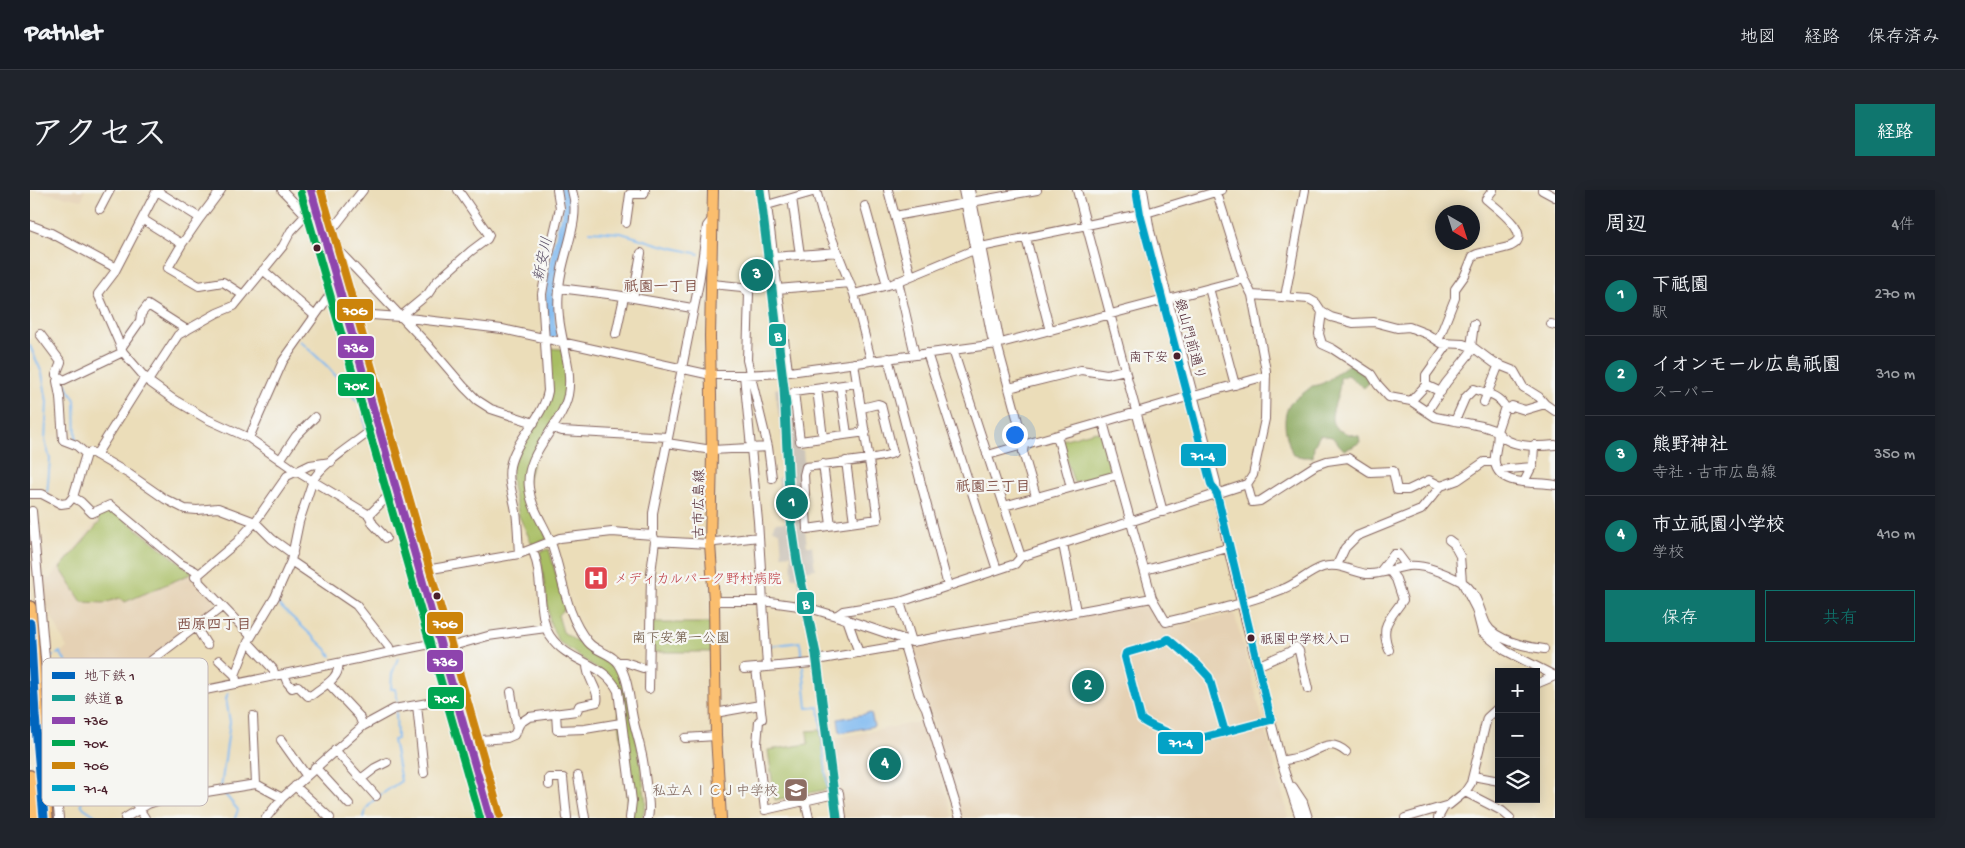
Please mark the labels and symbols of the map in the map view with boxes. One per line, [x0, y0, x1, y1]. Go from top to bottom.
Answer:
north arrow [1435, 205, 1480, 250]
water label: 新安川 [530, 236, 557, 283]
unlabelled marker [312, 243, 322, 253]
pin: 3 [741, 256, 773, 294]
district label: 祇園一丁目 [623, 278, 699, 297]
street label: 銀山門前通り [1170, 297, 1208, 382]
line badge: 70G [336, 298, 374, 322]
text: 70G [342, 304, 368, 321]
line badge: B [768, 323, 787, 347]
text: B [773, 329, 782, 346]
line badge: 73G [337, 335, 375, 359]
text: 73G [343, 341, 369, 358]
place label: 南下安 [1129, 351, 1168, 366]
marker: 南下安 [1172, 351, 1182, 361]
line badge: 70K [337, 373, 375, 397]
text: 70K [344, 379, 370, 396]
your location [1002, 422, 1028, 448]
line badge: 71-4 [1180, 443, 1227, 467]
text: 71-4 [1190, 449, 1215, 466]
street label: 古市広島線 [691, 469, 710, 539]
district label: 祇園三丁目 [955, 478, 1031, 497]
pin: 1 [776, 484, 808, 522]
hospital icon: メディカルパーク野村病院 [583, 565, 609, 591]
place label: メディカルパーク野村病院 [614, 572, 781, 589]
unlabelled marker [432, 591, 442, 601]
line badge: B [796, 591, 815, 615]
text: B [801, 597, 810, 614]
line badge: 70G [426, 611, 464, 635]
district label: 西原四丁目 [176, 617, 252, 635]
text: 70G [432, 617, 458, 634]
park label: 南下安第一公園 [632, 631, 730, 648]
place label: 祇園中学校入口 [1260, 632, 1351, 648]
marker: 祇園中学校入口 [1246, 633, 1256, 643]
line badge: 73G [426, 649, 464, 673]
text: 73G [432, 655, 458, 672]
legend [42, 658, 208, 806]
pin: 2 [1072, 667, 1104, 705]
text: 地下鉄 1 [84, 669, 135, 686]
line badge: 70K [427, 686, 465, 710]
text: 鉄道 B [84, 692, 123, 709]
text: 70K [434, 692, 460, 709]
text: 73G [83, 714, 109, 731]
line badge: 71-4 [1157, 731, 1204, 755]
text: 71-4 [1168, 736, 1193, 753]
text: 70K [83, 737, 108, 754]
pin: 4 [869, 745, 901, 783]
text: 70G [83, 759, 109, 776]
school or university icon: 私立ＡＩＣＪ中学校 [783, 777, 809, 803]
text: 71-4 [83, 782, 108, 799]
place label: 私立ＡＩＣＪ中学校 [652, 784, 778, 801]

